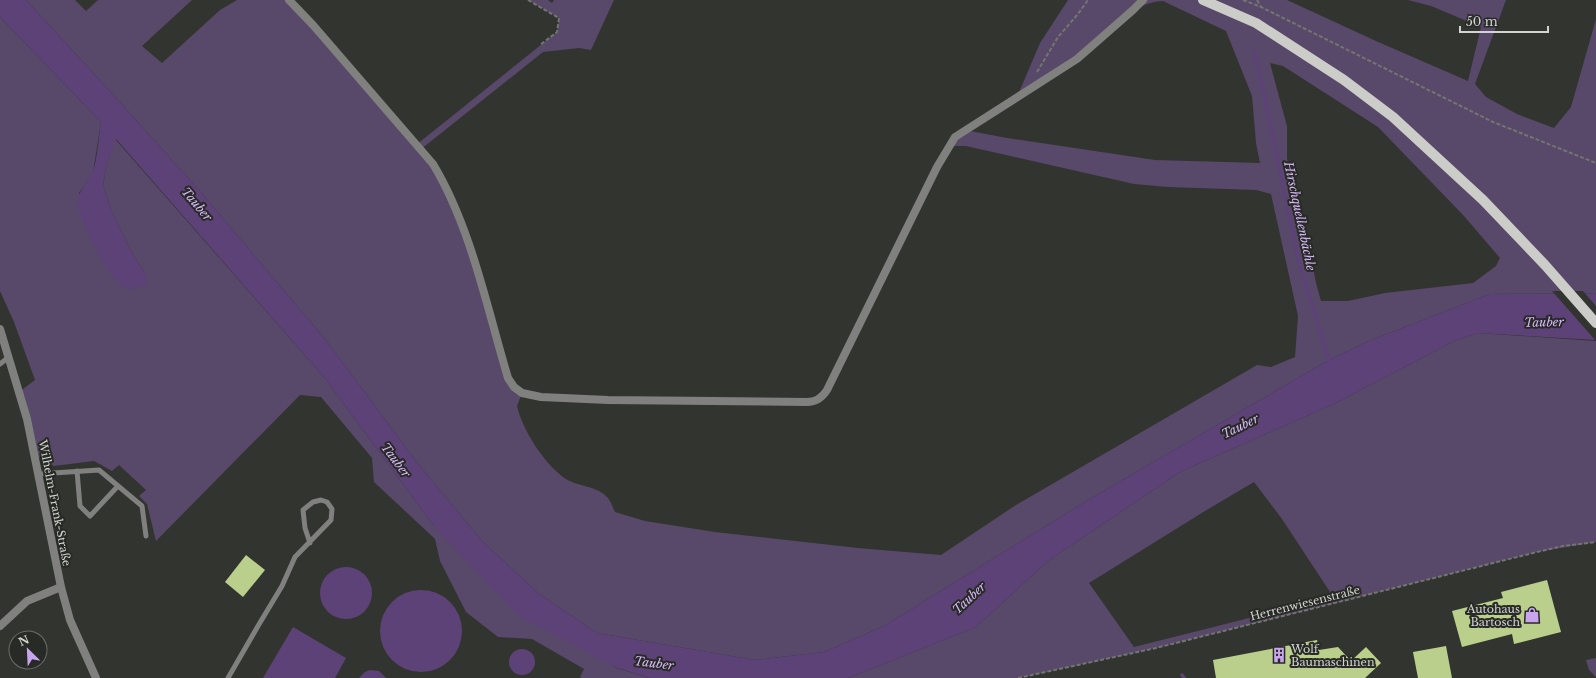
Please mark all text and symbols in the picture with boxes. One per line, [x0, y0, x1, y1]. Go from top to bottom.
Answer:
scale bar [1460, 8, 1548, 34]
text: 50 m [1466, 14, 1498, 29]
water label: Hirschquellenbächle [1281, 159, 1319, 272]
water label: Tauber [179, 184, 216, 224]
water label: Tauber [1524, 314, 1564, 330]
water label: Tauber [1219, 410, 1261, 441]
street label: Wilhelm-Frank-Straße [36, 438, 74, 567]
water label: Tauber [378, 440, 414, 481]
water label: Tauber [949, 579, 989, 617]
street label: Herrenwiesenstraße [1249, 583, 1361, 623]
place label: Autohaus Bartosch [1466, 602, 1520, 629]
shop icon: Autohaus Bartosch [1523, 606, 1541, 624]
north arrow [8, 630, 48, 670]
text: N [16, 632, 32, 649]
place label: Wolf Baumaschinen [1290, 642, 1375, 669]
building icon: Wolf Baumaschinen [1270, 646, 1288, 664]
water label: Tauber [633, 653, 675, 673]

